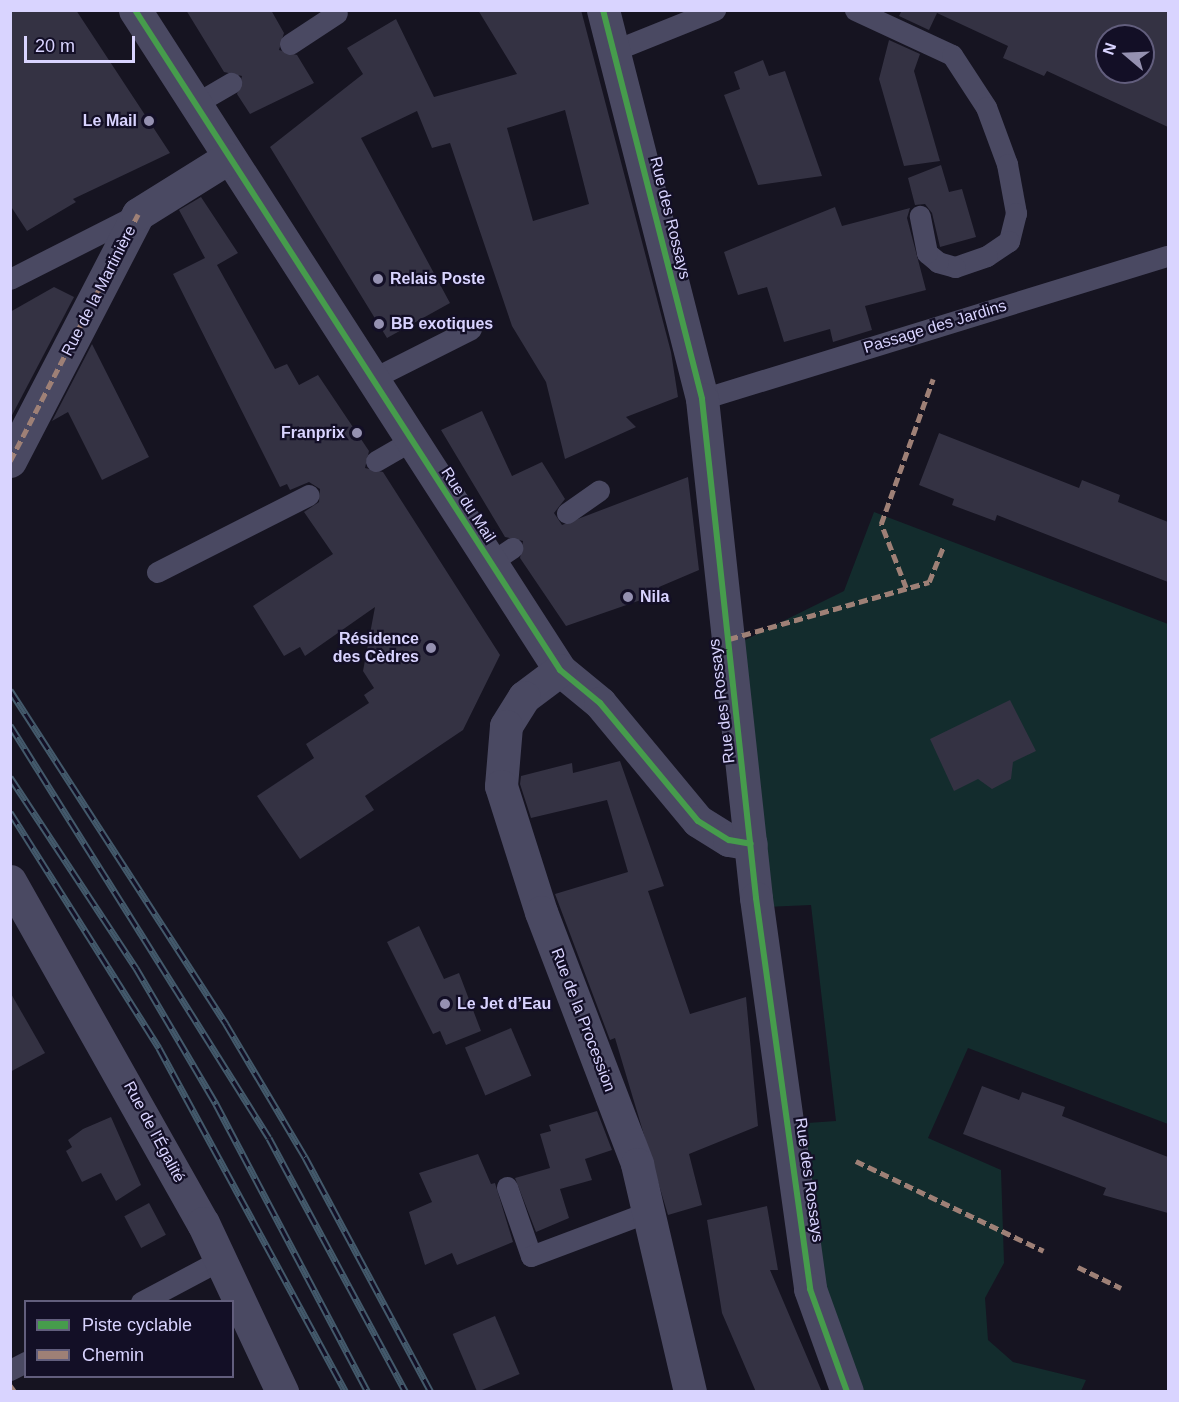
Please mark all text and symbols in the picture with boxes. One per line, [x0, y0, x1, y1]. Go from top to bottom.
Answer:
scale bar [27, 24, 138, 62]
north arrow [1095, 24, 1155, 84]
text: 20 m [35, 36, 75, 56]
text: N [1099, 40, 1119, 57]
place label: Le Mail [83, 111, 137, 131]
marker: Le Mail [142, 114, 156, 128]
street label: Rue des Rossays [646, 155, 694, 281]
street label: Rue de la Martinière [58, 222, 140, 360]
place label: Relais Poste [390, 269, 485, 289]
marker: Relais Poste [371, 272, 385, 286]
street label: Passage des Jardins [861, 296, 1009, 358]
place label: BB exotiques [391, 314, 493, 334]
marker: BB exotiques [372, 317, 386, 331]
place label: Franprix [281, 423, 345, 443]
marker: Franprix [350, 426, 364, 440]
street label: Rue du Mail [437, 464, 499, 546]
place label: Nila [640, 587, 669, 607]
marker: Nila [621, 590, 635, 604]
place label: Résidence des Cèdres [333, 629, 419, 667]
street label: Rue des Rossays [705, 638, 739, 764]
marker: Résidence des Cèdres [424, 641, 438, 655]
street label: Rue de la Procession [547, 946, 619, 1094]
place label: Le Jet d’Eau [457, 994, 551, 1014]
marker: Le Jet d’Eau [438, 997, 452, 1011]
street label: Rue de l'Égalité [119, 1078, 189, 1186]
street label: Rue des Rossays [791, 1117, 827, 1243]
legend [24, 1300, 234, 1378]
text: Piste cyclable [82, 1315, 192, 1335]
text: Chemin [82, 1345, 144, 1365]

